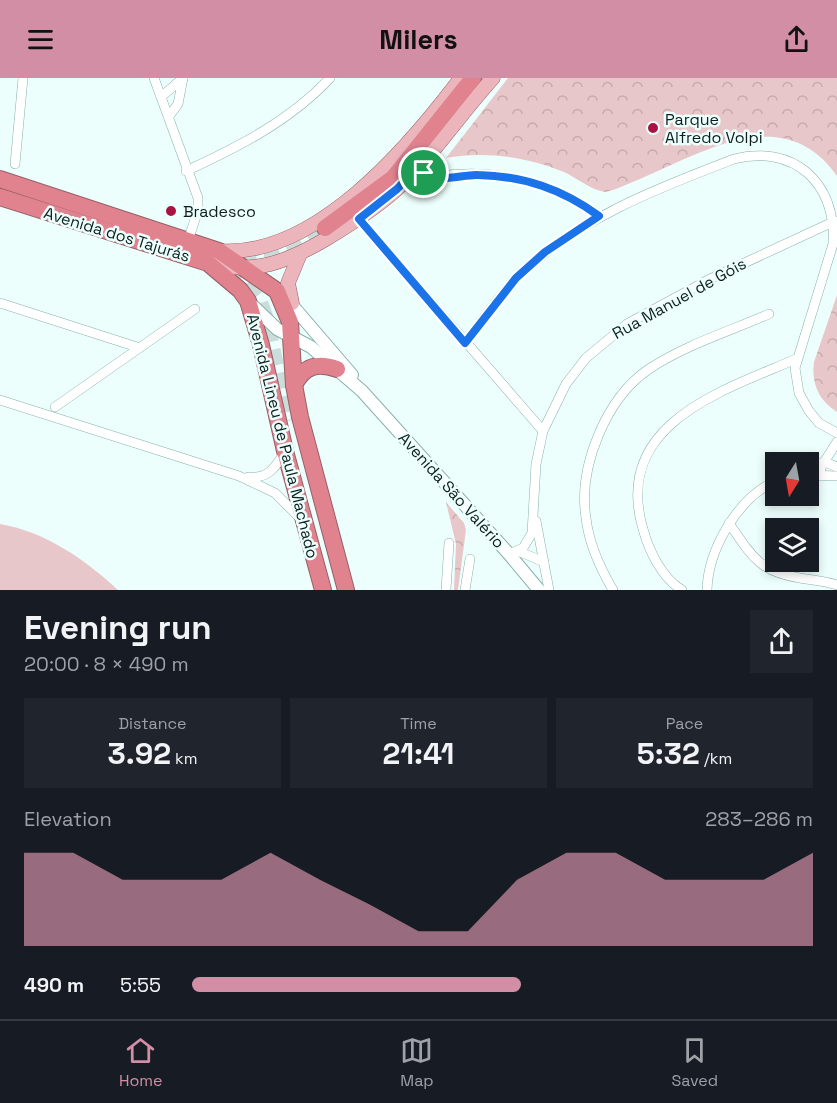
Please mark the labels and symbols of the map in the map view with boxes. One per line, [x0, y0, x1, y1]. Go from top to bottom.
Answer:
place label: Parque Alfredo Volpi [665, 109, 763, 148]
marker: Parque Alfredo Volpi [646, 121, 660, 135]
pin [398, 147, 449, 198]
place label: Bradesco [183, 201, 256, 222]
street label: Avenida dos Tajurás [41, 202, 192, 267]
marker: Bradesco [164, 204, 178, 218]
street label: Rua Manuel de Góis [609, 253, 750, 344]
street label: Avenida Lineu de Paula Machado [242, 312, 323, 561]
street label: Avenida São Valério [394, 428, 509, 553]
north arrow [765, 452, 819, 506]

